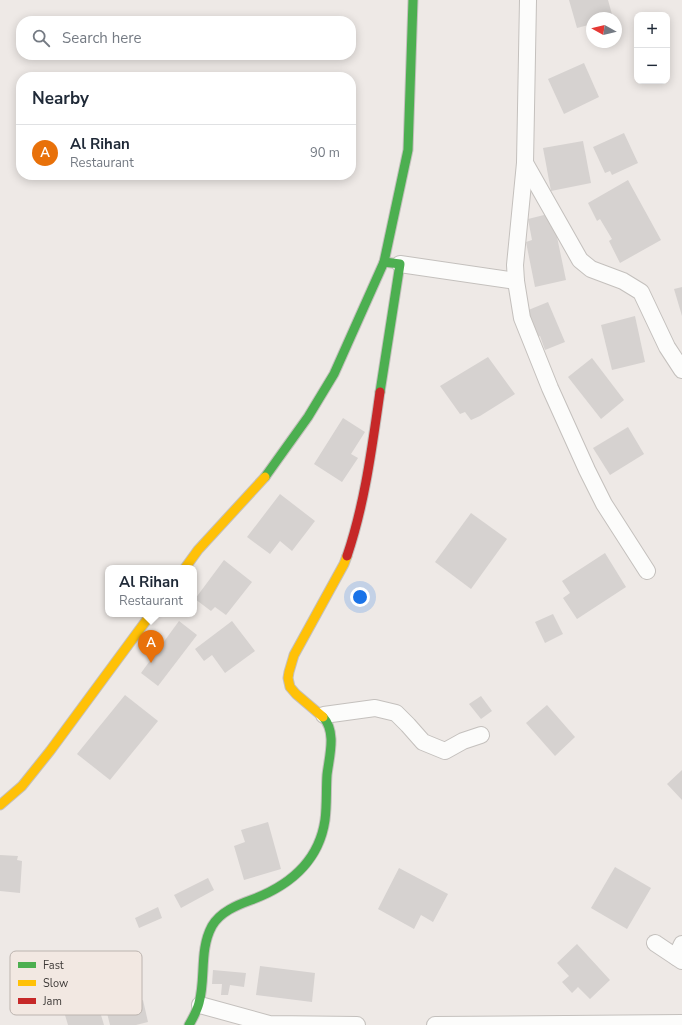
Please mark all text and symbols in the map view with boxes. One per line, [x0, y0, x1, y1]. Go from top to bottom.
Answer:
north arrow [586, 12, 622, 48]
map controls [634, 12, 670, 84]
button: + [634, 12, 670, 48]
search box [16, 16, 356, 60]
icon: search [30, 27, 52, 49]
text: Search here [62, 28, 142, 48]
button: − [634, 48, 670, 84]
text: Nearby [32, 87, 89, 110]
text: Al Rihan [70, 134, 130, 154]
text: A [40, 144, 50, 162]
text: 90 m [310, 144, 340, 162]
text: Restaurant [70, 154, 134, 172]
popup [105, 565, 197, 617]
text: Al Rihan [119, 572, 179, 592]
your location [350, 587, 370, 607]
text: Restaurant [119, 592, 183, 610]
pin: A [138, 630, 164, 663]
legend [10, 951, 142, 1015]
text: Fast [43, 958, 64, 973]
text: Slow [43, 976, 68, 991]
text: Jam [42, 994, 62, 1009]

